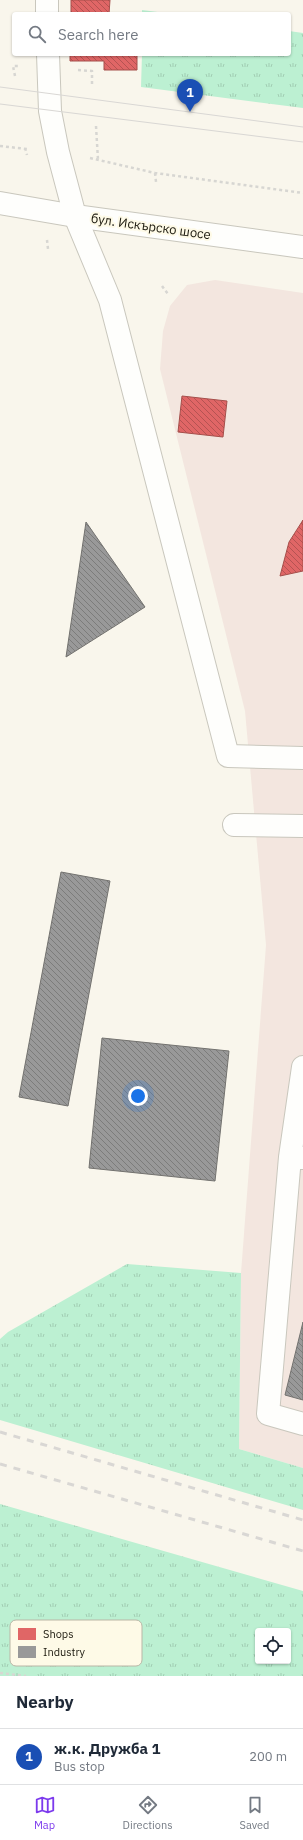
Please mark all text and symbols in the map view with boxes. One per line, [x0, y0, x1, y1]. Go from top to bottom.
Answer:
search box [12, 12, 291, 56]
icon: search [26, 23, 48, 45]
text: Search here [58, 25, 138, 44]
pin: 1 [177, 79, 203, 112]
street label: бул. Искърско шосе [90, 210, 212, 243]
your location [128, 1086, 148, 1106]
legend [10, 1620, 142, 1666]
text: Shops [43, 1627, 74, 1641]
map controls [255, 1628, 291, 1664]
button: locate [255, 1628, 291, 1664]
text: Industry [43, 1645, 86, 1659]
text: Nearby [16, 1691, 74, 1713]
text: ж.к. Дружба 1 [54, 1739, 160, 1758]
text: 1 [25, 1748, 33, 1765]
text: 200 m [249, 1748, 287, 1765]
text: Bus stop [54, 1758, 105, 1775]
tab: Map [34, 1794, 56, 1832]
tab: Directions [123, 1794, 173, 1832]
tab: Saved [240, 1794, 269, 1832]

